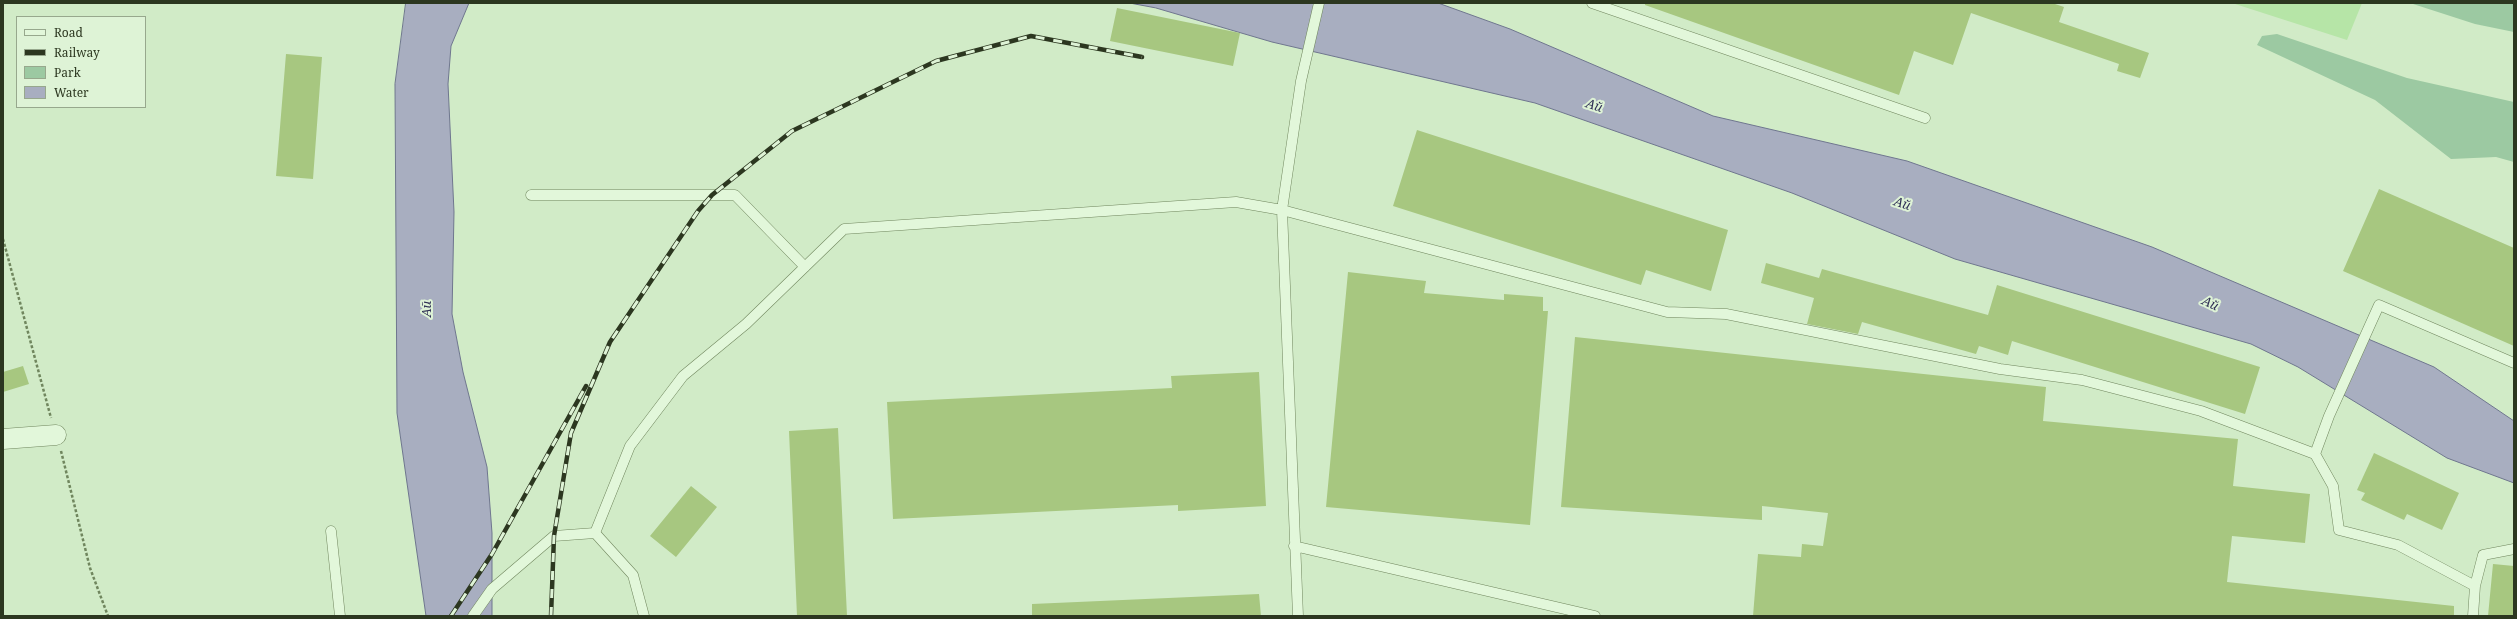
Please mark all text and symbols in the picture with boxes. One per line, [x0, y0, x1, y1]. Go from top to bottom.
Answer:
legend [16, 16, 146, 108]
text: Road [54, 24, 83, 41]
text: Railway [54, 44, 100, 61]
text: Park [54, 64, 81, 81]
text: Water [54, 84, 89, 101]
water label: Ай [1584, 96, 1604, 116]
water label: Ай [1892, 194, 1912, 214]
water label: Ай [2199, 293, 2221, 315]
water label: Ай [419, 301, 435, 317]

